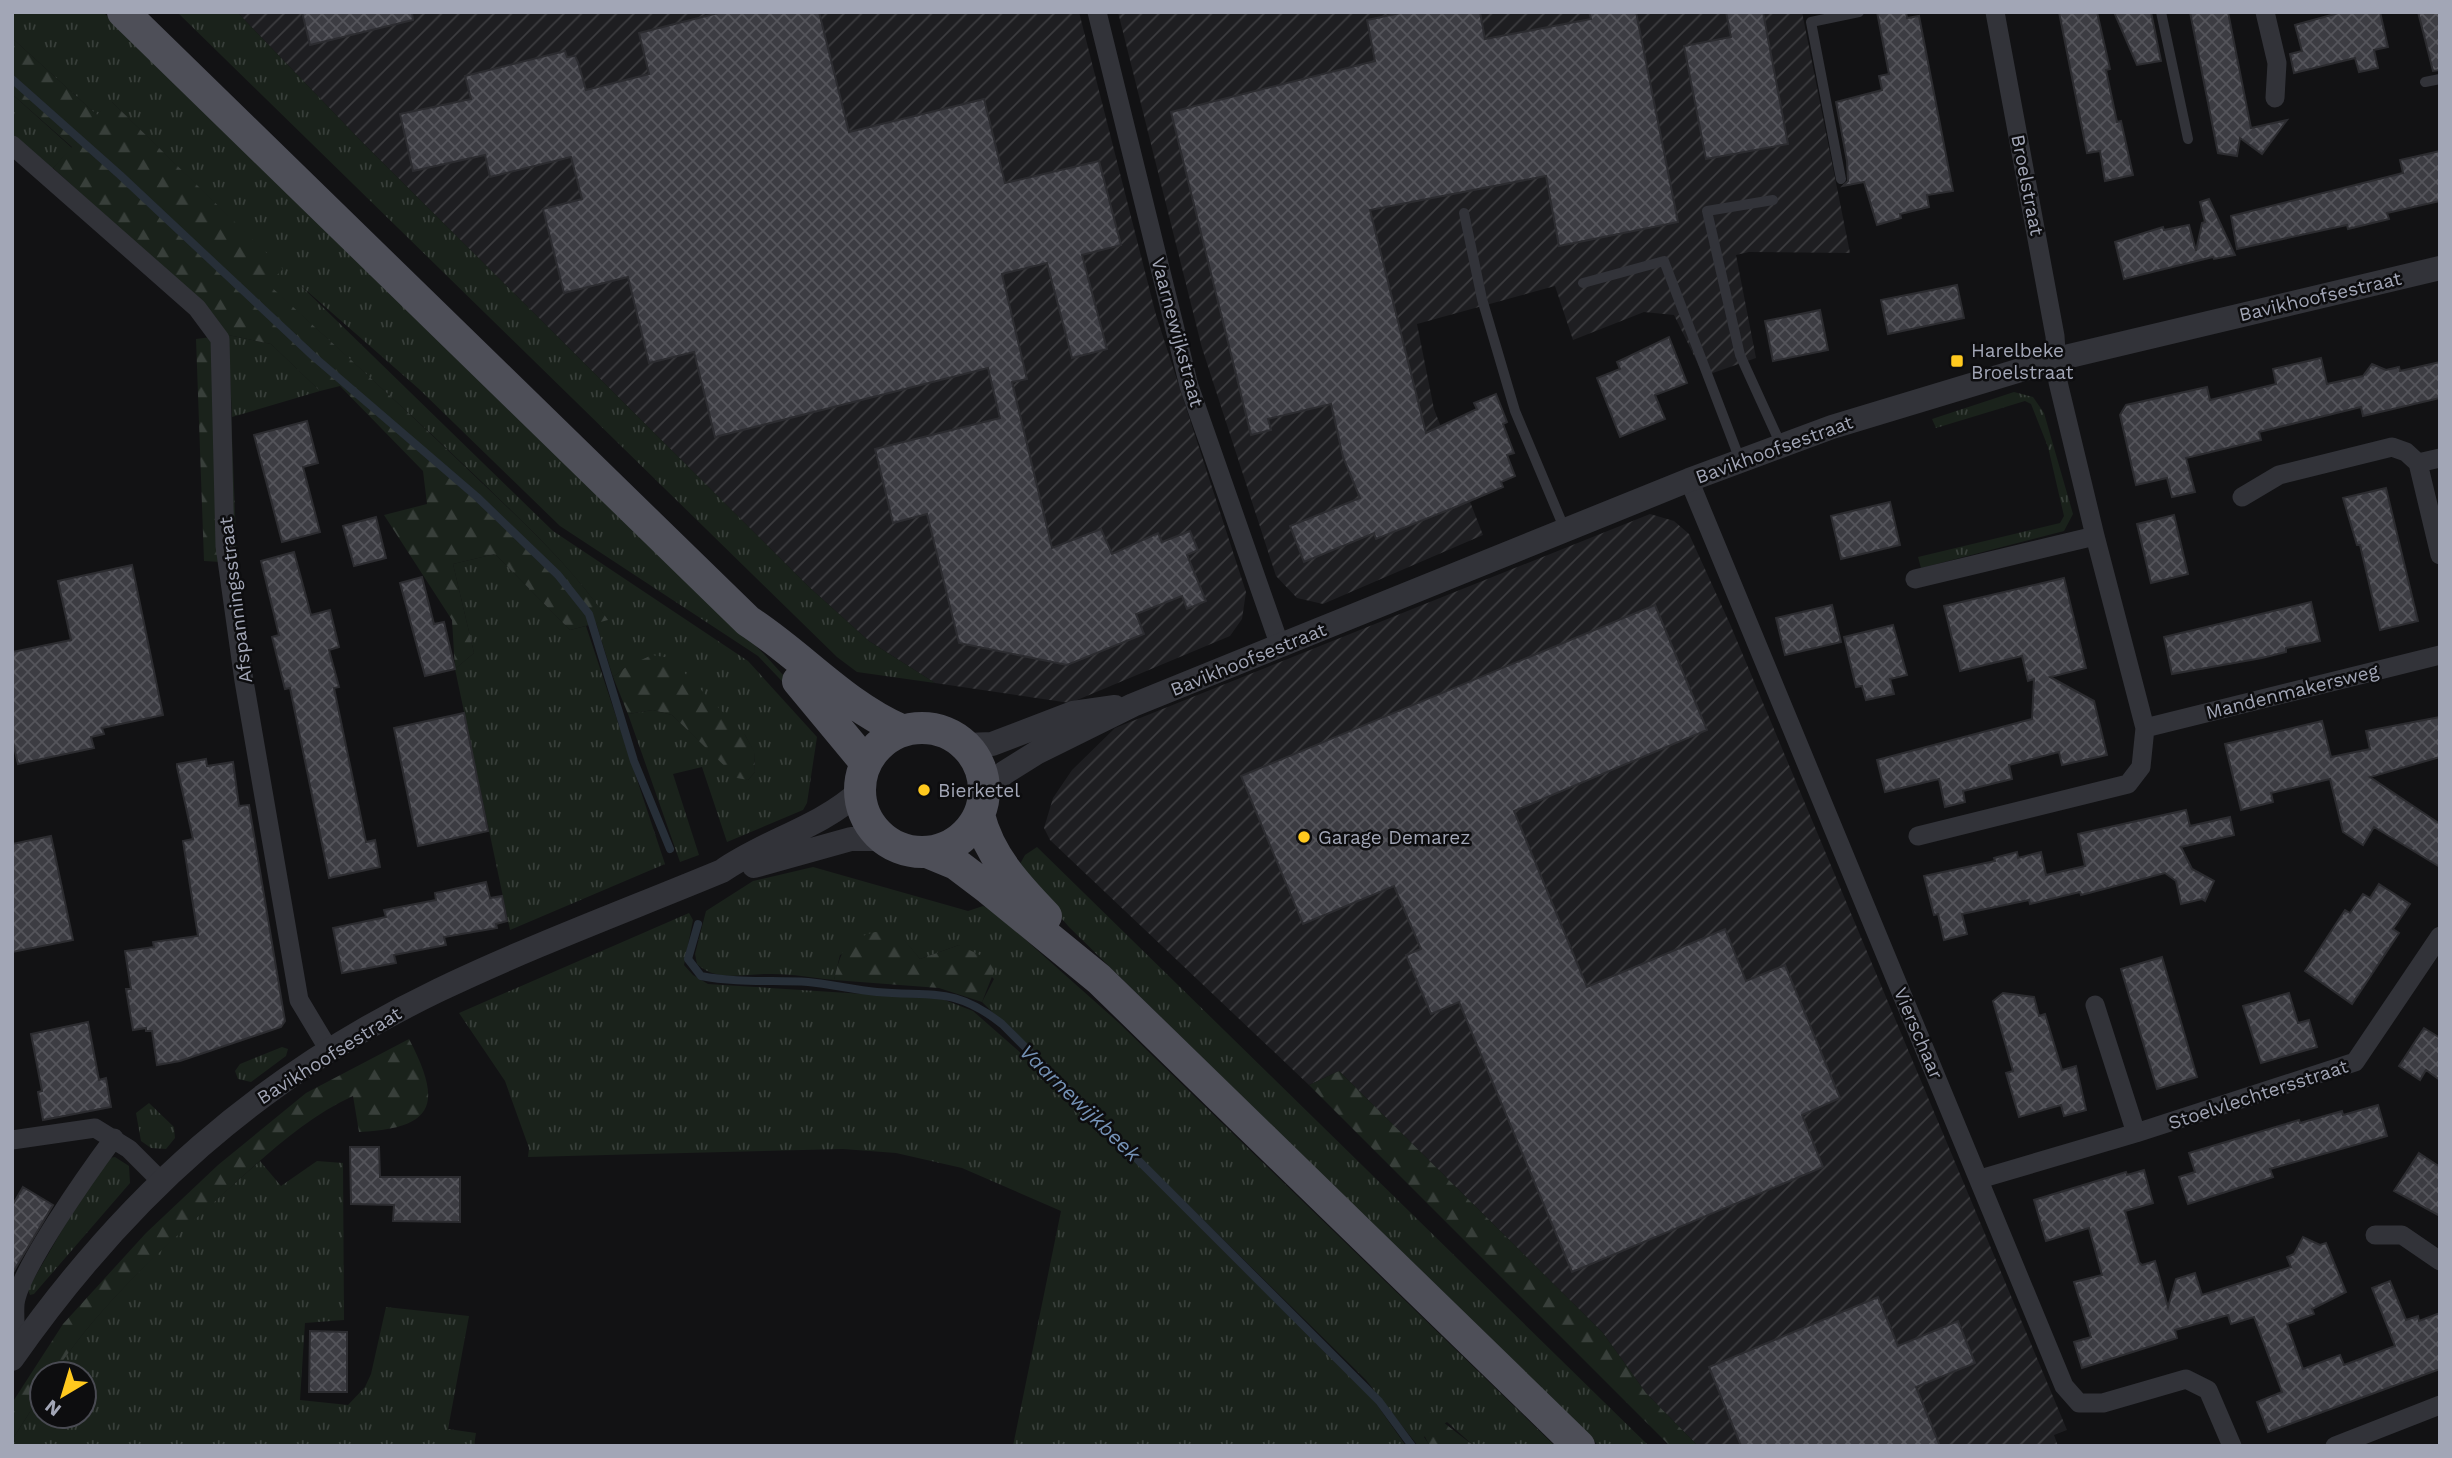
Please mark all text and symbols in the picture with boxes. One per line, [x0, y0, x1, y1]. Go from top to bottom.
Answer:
street label: Broelstraat [2006, 133, 2049, 238]
street label: Vaarnewijkstraat [1146, 255, 1209, 410]
street label: Bavikhoofsestraat [2237, 267, 2404, 326]
place label: Harelbeke Broelstraat [1971, 339, 2074, 384]
marker: Harelbeke Broelstraat [1949, 353, 1965, 369]
street label: Bavikhoofsestraat [1692, 410, 1856, 489]
street label: Afspanningsstraat [214, 515, 257, 684]
street label: Bavikhoofsestraat [1167, 618, 1329, 701]
street label: Mandenmakersweg [2203, 659, 2382, 724]
place label: Bierketel [938, 779, 1020, 802]
marker: Bierketel [916, 782, 932, 798]
place label: Garage Demarez [1318, 826, 1470, 849]
marker: Garage Demarez [1296, 829, 1312, 845]
street label: Vierschaar [1889, 984, 1948, 1083]
street label: Bavikhoofsestraat [253, 1002, 406, 1109]
water label: Vaarnewijkbeek [1015, 1039, 1146, 1167]
street label: Stoelvlechtersstraat [2165, 1055, 2351, 1134]
north arrow [28, 1360, 98, 1430]
text: N [40, 1395, 65, 1421]

